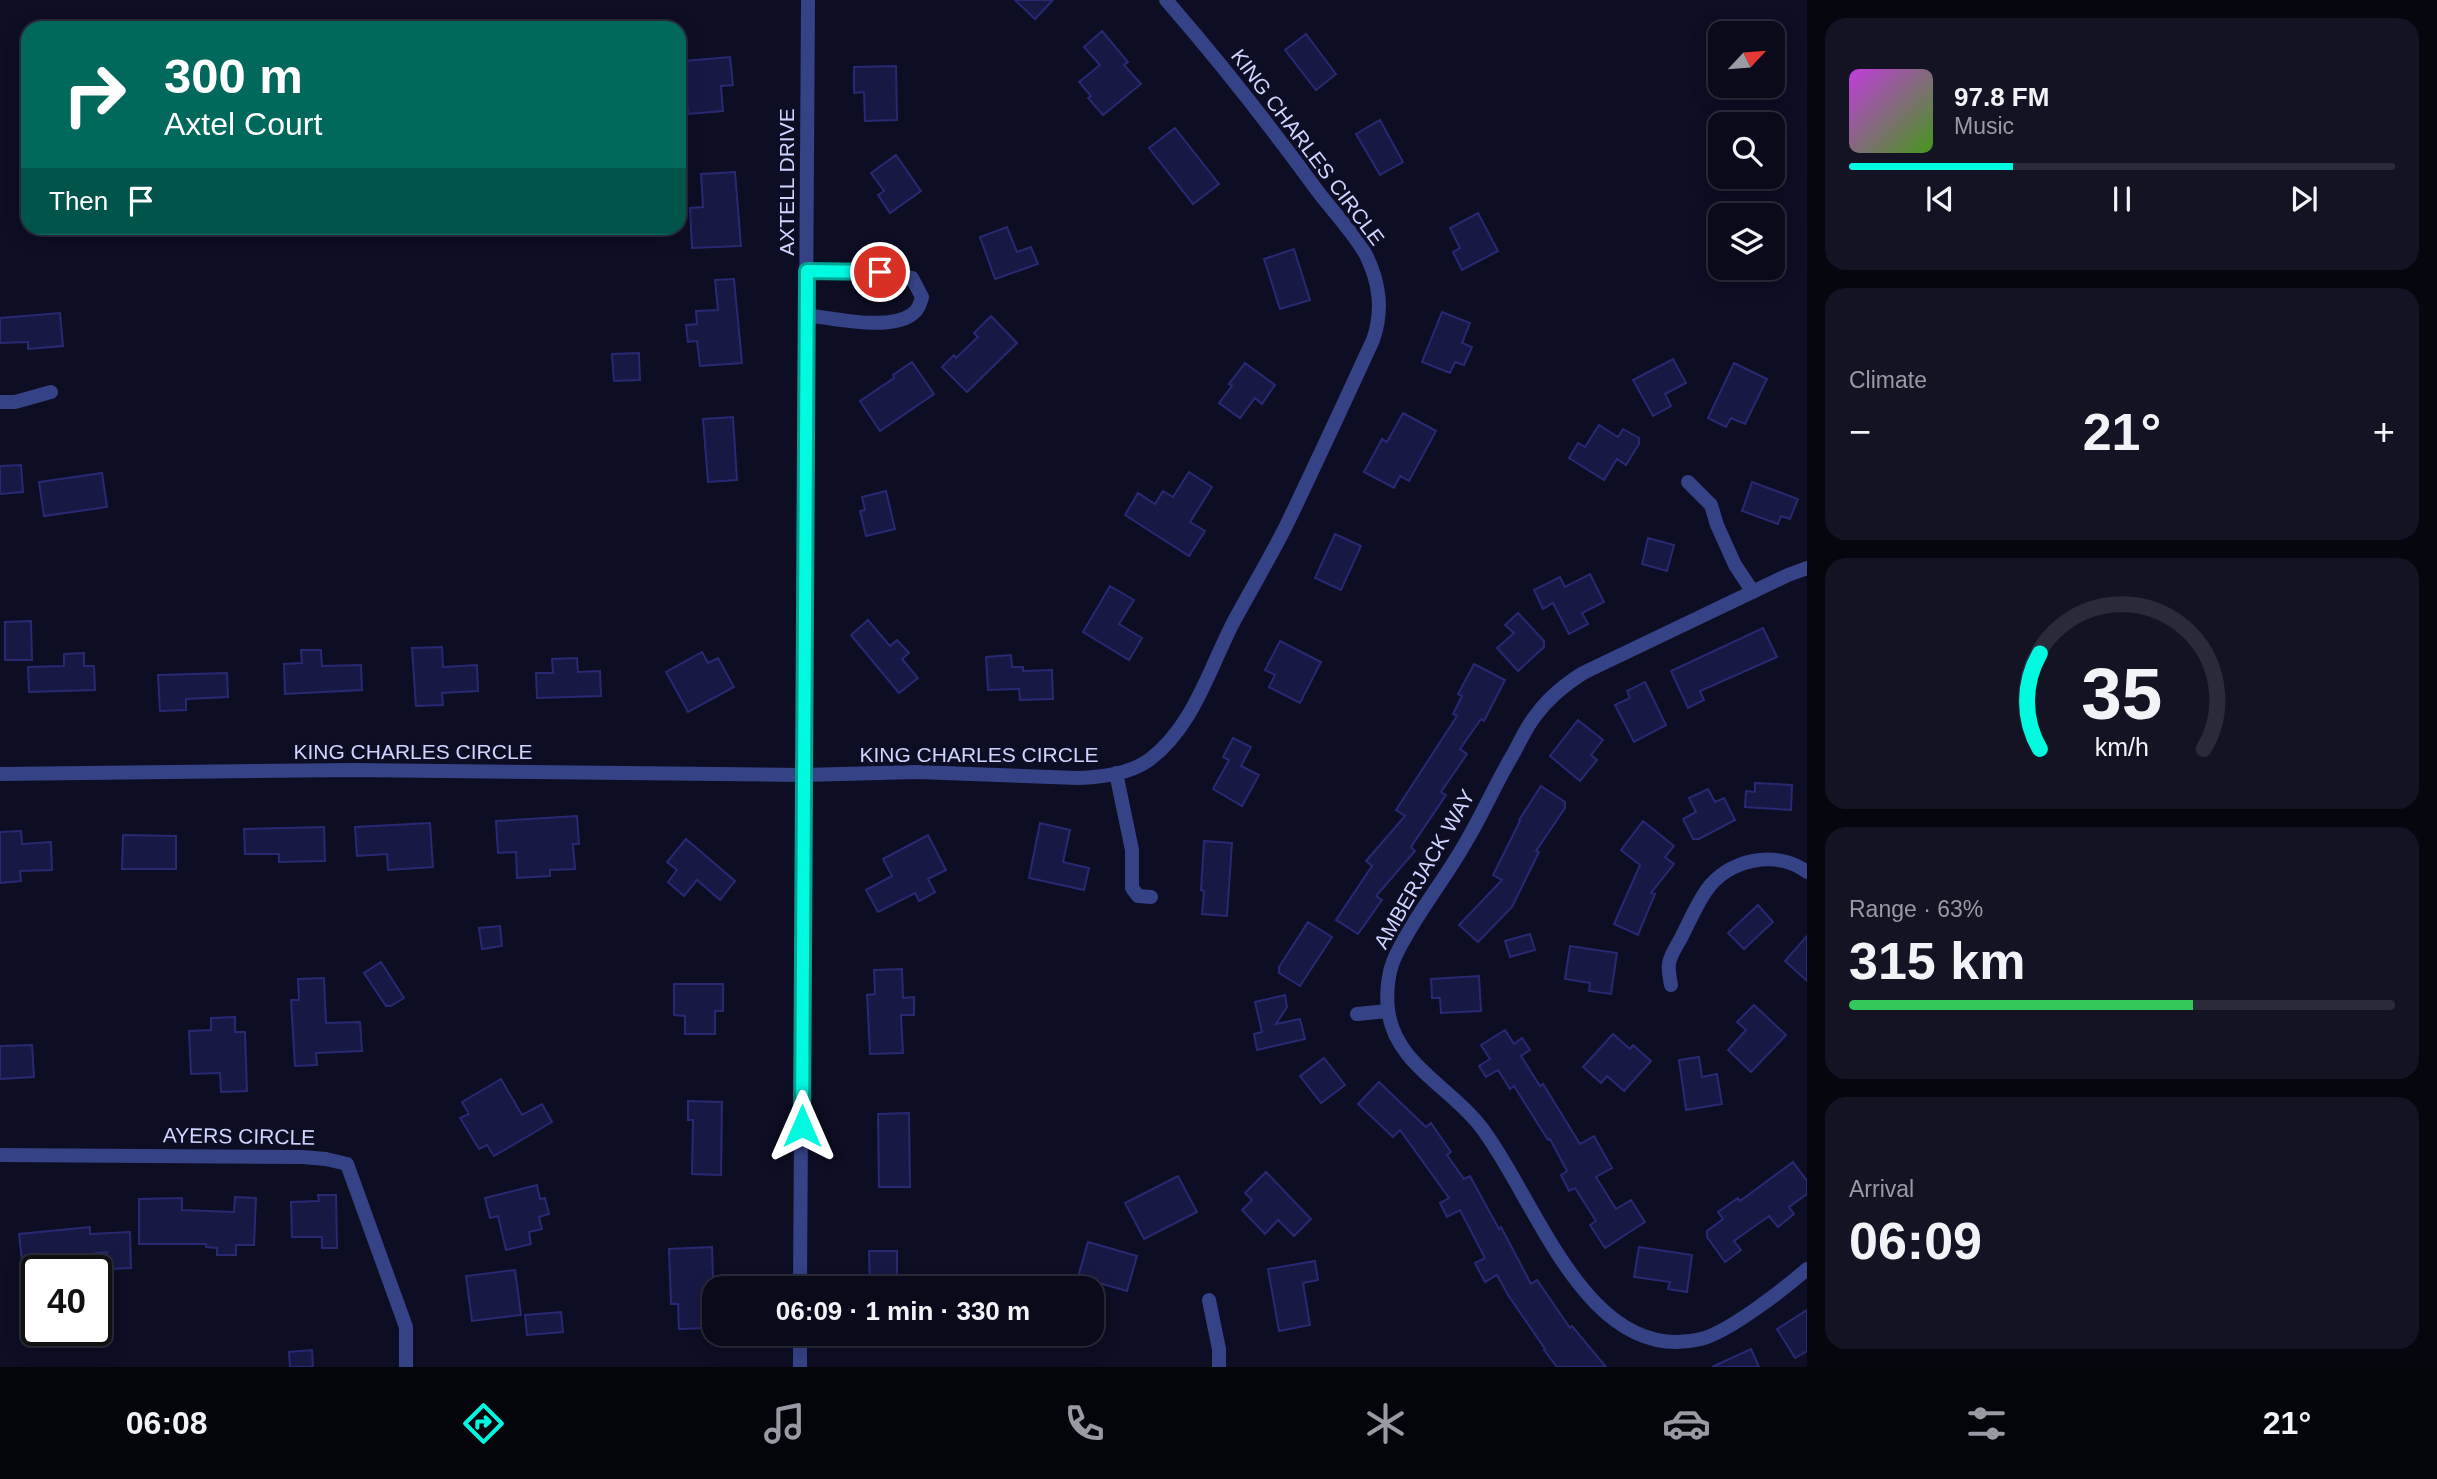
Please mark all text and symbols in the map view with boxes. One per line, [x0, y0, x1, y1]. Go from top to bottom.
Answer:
north arrow [1708, 21, 1785, 98]
map controls [1708, 21, 1785, 280]
street label: KING CHARLES CIRCLE [1227, 45, 1389, 249]
icon: right [49, 49, 140, 140]
text: 300 m [164, 49, 303, 103]
text: 97.8 FM [1954, 82, 2049, 112]
text: Axtel Court [164, 106, 322, 142]
street label: AXTELL DRIVE [775, 108, 798, 256]
button: search [1708, 112, 1785, 189]
text: Music [1954, 113, 2014, 139]
icon: previous [1921, 180, 1959, 218]
icon: pause [2103, 180, 2141, 218]
icon: next [2285, 180, 2323, 218]
icon: arrive [122, 182, 160, 220]
text: Then [49, 186, 108, 216]
button: layers [1708, 203, 1785, 280]
pin [850, 242, 910, 302]
icon: arrive [861, 253, 899, 291]
text: Climate [1849, 367, 1927, 393]
text: 21° [2083, 403, 2161, 461]
text: − [1849, 411, 1871, 453]
text: + [2373, 411, 2395, 453]
text: 35 [2082, 654, 2162, 735]
text: km/h [2095, 733, 2149, 761]
street label: KING CHARLES CIRCLE [293, 740, 533, 763]
street label: KING CHARLES CIRCLE [859, 743, 1099, 766]
street label: AMBERJACK WAY [1369, 785, 1479, 953]
text: Range · 63% [1849, 896, 1983, 922]
text: 315 km [1849, 932, 2025, 990]
position arrow [765, 1089, 839, 1163]
street label: AYERS CIRCLE [163, 1123, 315, 1149]
text: Arrival [1849, 1176, 1914, 1202]
text: 06:09 [1849, 1212, 1982, 1270]
speed limit sign: 40 [21, 1255, 112, 1346]
text: 06:09 · 1 min · 330 m [776, 1296, 1030, 1326]
icon: directions [459, 1399, 508, 1448]
icon: music [760, 1399, 809, 1448]
icon: phone [1060, 1399, 1109, 1448]
icon: climate [1361, 1399, 1410, 1448]
icon: car [1662, 1399, 1711, 1448]
icon: filters [1962, 1399, 2011, 1448]
text: 06:08 [126, 1405, 208, 1441]
text: 21° [2263, 1405, 2311, 1441]

